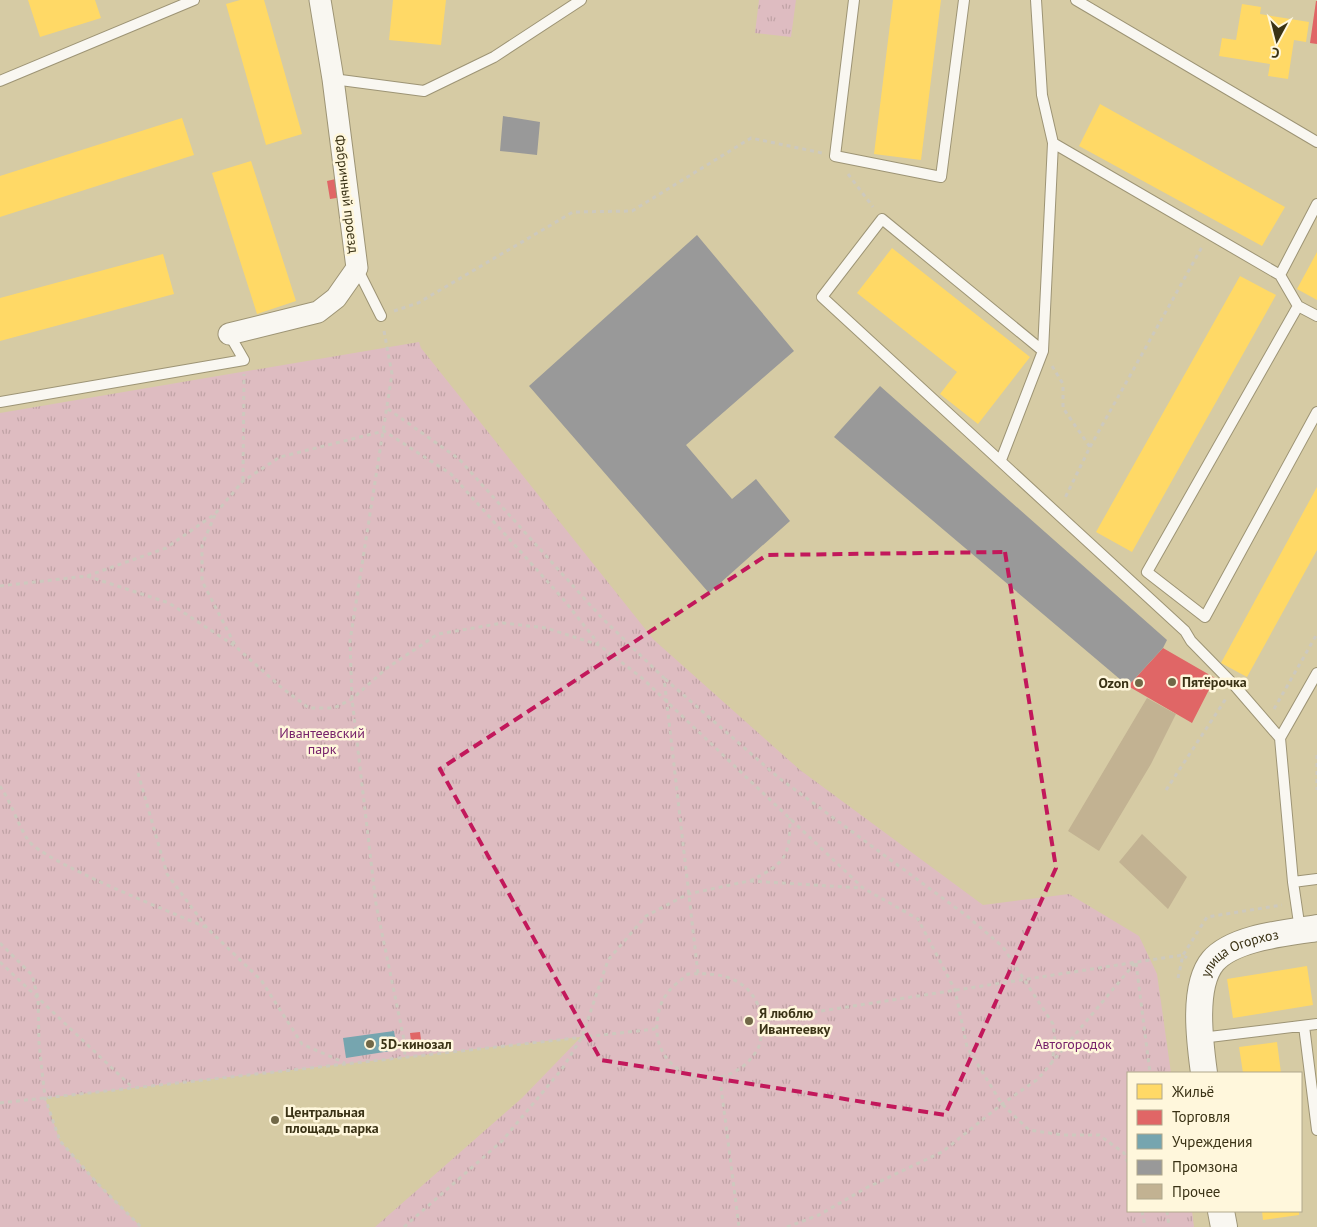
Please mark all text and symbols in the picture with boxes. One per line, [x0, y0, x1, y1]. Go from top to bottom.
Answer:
north arrow [1252, 15, 1302, 65]
text: С [1270, 43, 1280, 62]
street label: Фабричный проезд [331, 134, 363, 255]
place label: Пятёрочка [1182, 673, 1247, 691]
place label: Ozon [1098, 674, 1129, 692]
marker: Пятёрочка [1166, 676, 1178, 688]
marker: Ozon [1133, 677, 1145, 689]
park label: Ивантеевский парк [279, 724, 365, 758]
street label: улица Огорхоз [1196, 925, 1280, 980]
place label: Я люблю Ивантеевку [759, 1004, 830, 1038]
marker: Я люблю Ивантеевку [743, 1015, 755, 1027]
place label: 5D-кинозал [380, 1035, 452, 1053]
park label: Автогородок [1034, 1035, 1112, 1053]
marker: 5D-кинозал [364, 1038, 376, 1050]
legend [1127, 1072, 1302, 1212]
text: Жильё [1171, 1082, 1214, 1101]
place label: Центральная площадь парка [285, 1103, 379, 1137]
text: Торговля [1172, 1107, 1230, 1126]
marker: Центральная площадь парка [269, 1114, 281, 1126]
text: Учреждения [1172, 1132, 1252, 1151]
text: Промзона [1172, 1157, 1238, 1176]
text: Прочее [1172, 1182, 1220, 1201]

